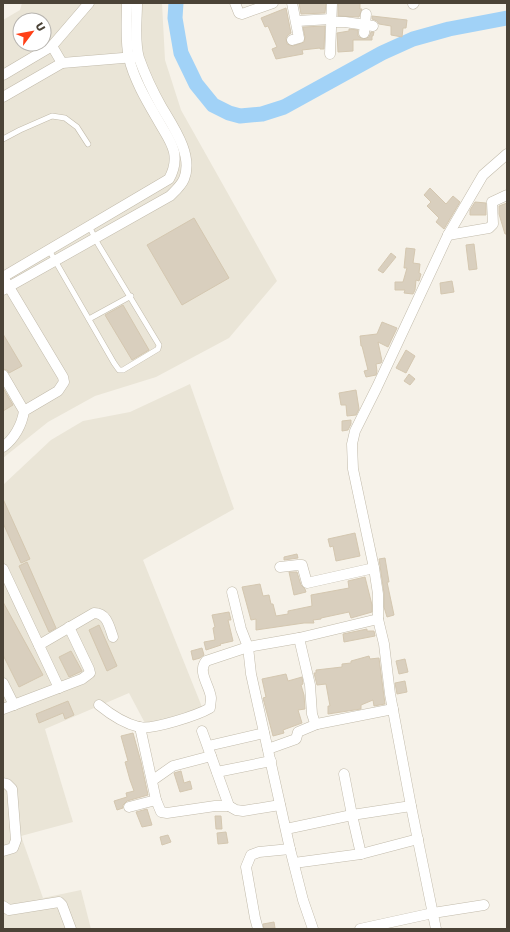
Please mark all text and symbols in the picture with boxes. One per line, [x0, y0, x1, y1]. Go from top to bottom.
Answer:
north arrow [12, 12, 52, 52]
text: U [33, 20, 49, 33]

